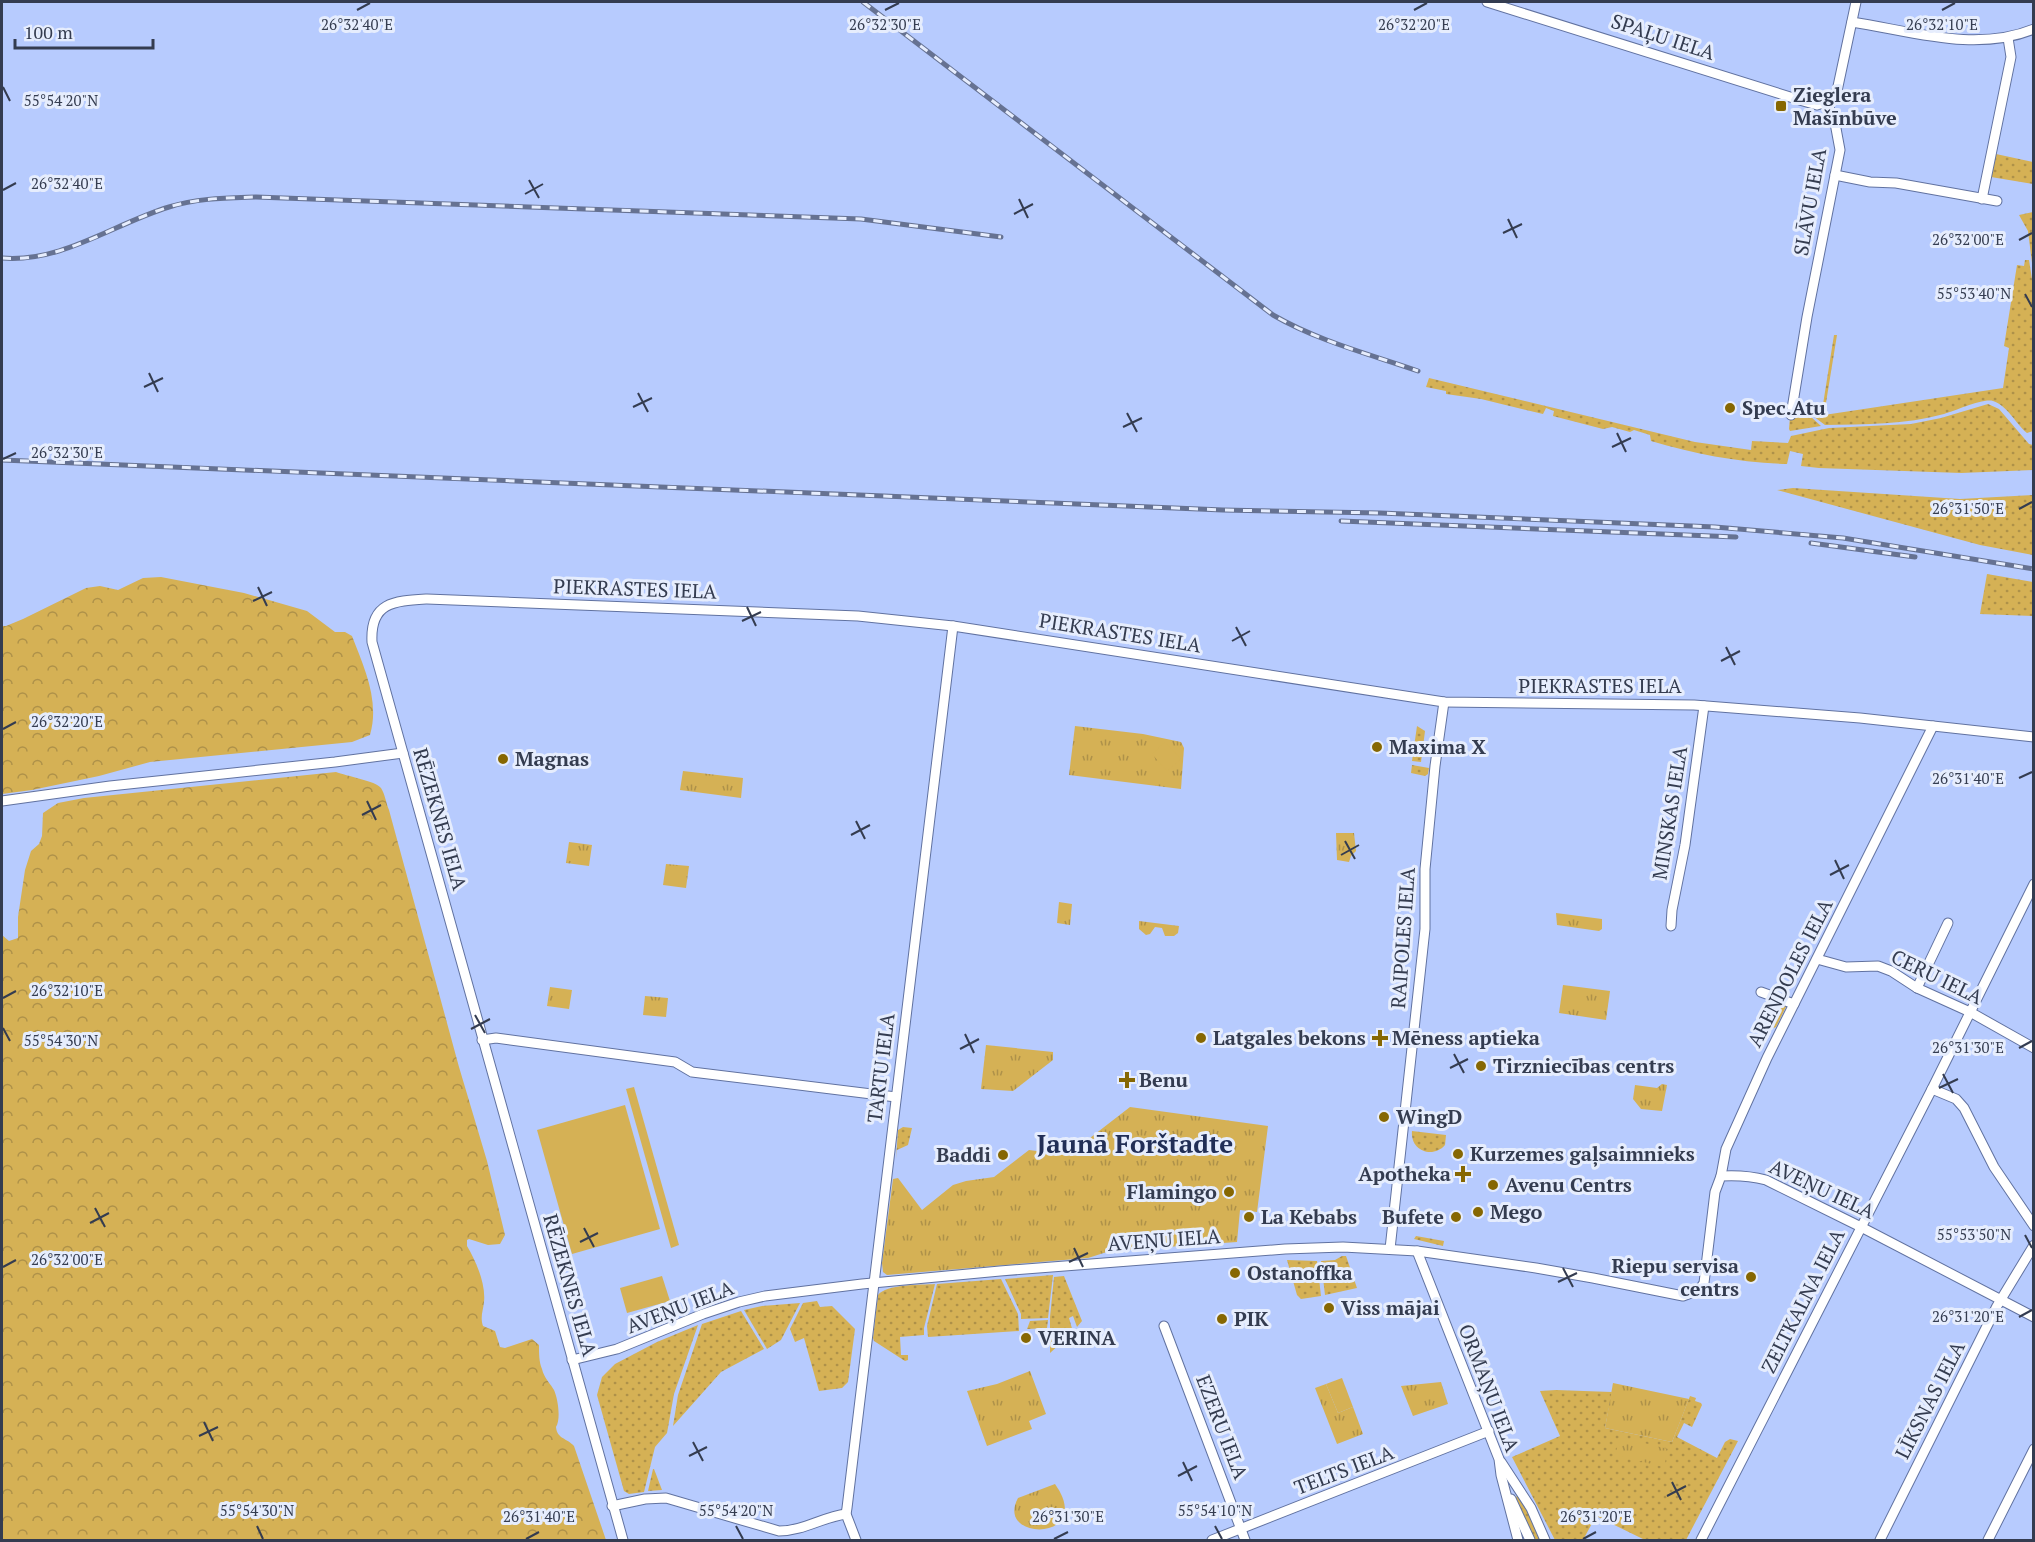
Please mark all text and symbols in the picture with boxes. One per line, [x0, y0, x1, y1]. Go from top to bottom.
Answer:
street label: SPAĻU IELA [1608, 7, 1719, 66]
scale bar [15, 12, 153, 50]
text: 26°32'40"E [321, 14, 393, 34]
text: 26°32'30"E [849, 14, 921, 34]
text: 26°32'20"E [1378, 14, 1450, 34]
text: 26°32'10"E [1906, 14, 1978, 34]
text: 100 m [24, 20, 73, 44]
place label: Zieglera Mašīnbūve [1793, 81, 1897, 131]
text: 55°54'20"N [24, 90, 98, 110]
marker: Zieglera Mašīnbūve [1774, 99, 1788, 113]
street label: SLĀVU IELA [1787, 146, 1832, 258]
text: 26°32'40"E [31, 173, 103, 193]
text: 26°32'00"E [1932, 229, 2004, 249]
text: 55°53'40"N [1937, 283, 2011, 303]
place label: Spec.Atu [1742, 394, 1826, 421]
marker: Spec.Atu [1723, 401, 1737, 415]
text: 26°32'30"E [31, 442, 103, 462]
text: 26°31'50"E [1932, 498, 2004, 518]
street label: PIEKRASTES IELA [553, 572, 718, 605]
street label: PIEKRASTES IELA [1037, 606, 1203, 659]
street label: PIEKRASTES IELA [1518, 672, 1682, 699]
text: 26°32'20"E [31, 711, 103, 731]
place label: Maxima X [1389, 733, 1487, 760]
marker: Maxima X [1370, 740, 1384, 754]
street label: MINSKAS IELA [1646, 744, 1693, 882]
street label: RĒZEKNES IELA [407, 745, 474, 893]
place label: Magnas [515, 745, 589, 772]
marker: Magnas [496, 752, 510, 766]
text: 26°31'40"E [1932, 768, 2004, 788]
street label: RAIPOLES IELA [1384, 866, 1421, 1009]
street label: ARENDOLES IELA [1740, 894, 1839, 1052]
street label: CERU IELA [1887, 943, 1988, 1011]
text: 26°32'10"E [31, 980, 103, 1000]
street label: TARTU IELA [860, 1011, 901, 1124]
place label: Latgales bekons [1213, 1024, 1366, 1051]
place label: Mēness aptieka [1392, 1024, 1540, 1051]
text: 55°54'30"N [24, 1030, 98, 1050]
marker: Latgales bekons [1194, 1031, 1208, 1045]
marker: Mēness aptieka [1373, 1031, 1387, 1045]
text: 26°31'30"E [1932, 1037, 2004, 1057]
place label: Tirzniecības centrs [1493, 1052, 1674, 1079]
marker: Tirzniecības centrs [1474, 1059, 1488, 1073]
place label: Benu [1139, 1066, 1189, 1093]
marker: Benu [1120, 1073, 1134, 1087]
place label: WingD [1396, 1103, 1462, 1130]
marker: WingD [1377, 1110, 1391, 1124]
district label: Jaunā Forštadte [1037, 1126, 1233, 1160]
place label: Kurzemes gaļsaimnieks [1470, 1140, 1695, 1167]
place label: Baddi [936, 1141, 991, 1168]
marker: Kurzemes gaļsaimnieks [1451, 1147, 1465, 1161]
marker: Baddi [996, 1148, 1010, 1162]
street label: AVEŅU IELA [1765, 1152, 1880, 1225]
place label: Apotheka [1358, 1160, 1451, 1187]
marker: Apotheka [1456, 1167, 1470, 1181]
place label: Avenu Centrs [1505, 1171, 1632, 1198]
place label: Flamingo [1127, 1178, 1217, 1205]
marker: Avenu Centrs [1486, 1178, 1500, 1192]
marker: Flamingo [1222, 1185, 1236, 1199]
place label: Mego [1490, 1198, 1543, 1225]
place label: La Kebabs [1261, 1203, 1357, 1230]
place label: Bufete [1382, 1203, 1444, 1230]
marker: Mego [1471, 1205, 1485, 1219]
marker: La Kebabs [1242, 1210, 1256, 1224]
marker: Bufete [1449, 1210, 1463, 1224]
street label: RĒZEKNES IELA [537, 1211, 604, 1359]
street label: AVEŅU IELA [1107, 1222, 1222, 1257]
street label: ZELTKALNA IELA [1755, 1224, 1851, 1378]
text: 55°53'50"N [1937, 1224, 2011, 1244]
text: 26°32'00"E [31, 1249, 103, 1269]
place label: Riepu servisa centrs [1611, 1252, 1739, 1302]
place label: Ostanoffka [1247, 1259, 1353, 1286]
marker: Ostanoffka [1228, 1266, 1242, 1280]
marker: Riepu servisa centrs [1744, 1270, 1758, 1284]
street label: AVEŅU IELA [622, 1274, 738, 1339]
place label: Viss mājai [1341, 1294, 1440, 1321]
marker: Viss mājai [1322, 1301, 1336, 1315]
place label: PIK [1234, 1305, 1269, 1332]
text: 26°31'20"E [1932, 1306, 2004, 1326]
marker: PIK [1215, 1312, 1229, 1326]
street label: ORMAŅU IELA [1453, 1320, 1526, 1456]
place label: VERINA [1038, 1324, 1116, 1351]
marker: VERINA [1019, 1331, 1033, 1345]
street label: LĪKSNAS IELA [1888, 1336, 1971, 1463]
street label: EZERU IELA [1190, 1371, 1255, 1483]
street label: TELTS IELA [1290, 1438, 1398, 1501]
text: 55°54'30"N [220, 1500, 294, 1520]
text: 55°54'20"N [699, 1500, 773, 1520]
text: 55°54'10"N [1178, 1500, 1252, 1520]
text: 26°31'40"E [503, 1506, 575, 1526]
text: 26°31'30"E [1032, 1506, 1104, 1526]
text: 26°31'20"E [1560, 1506, 1632, 1526]

